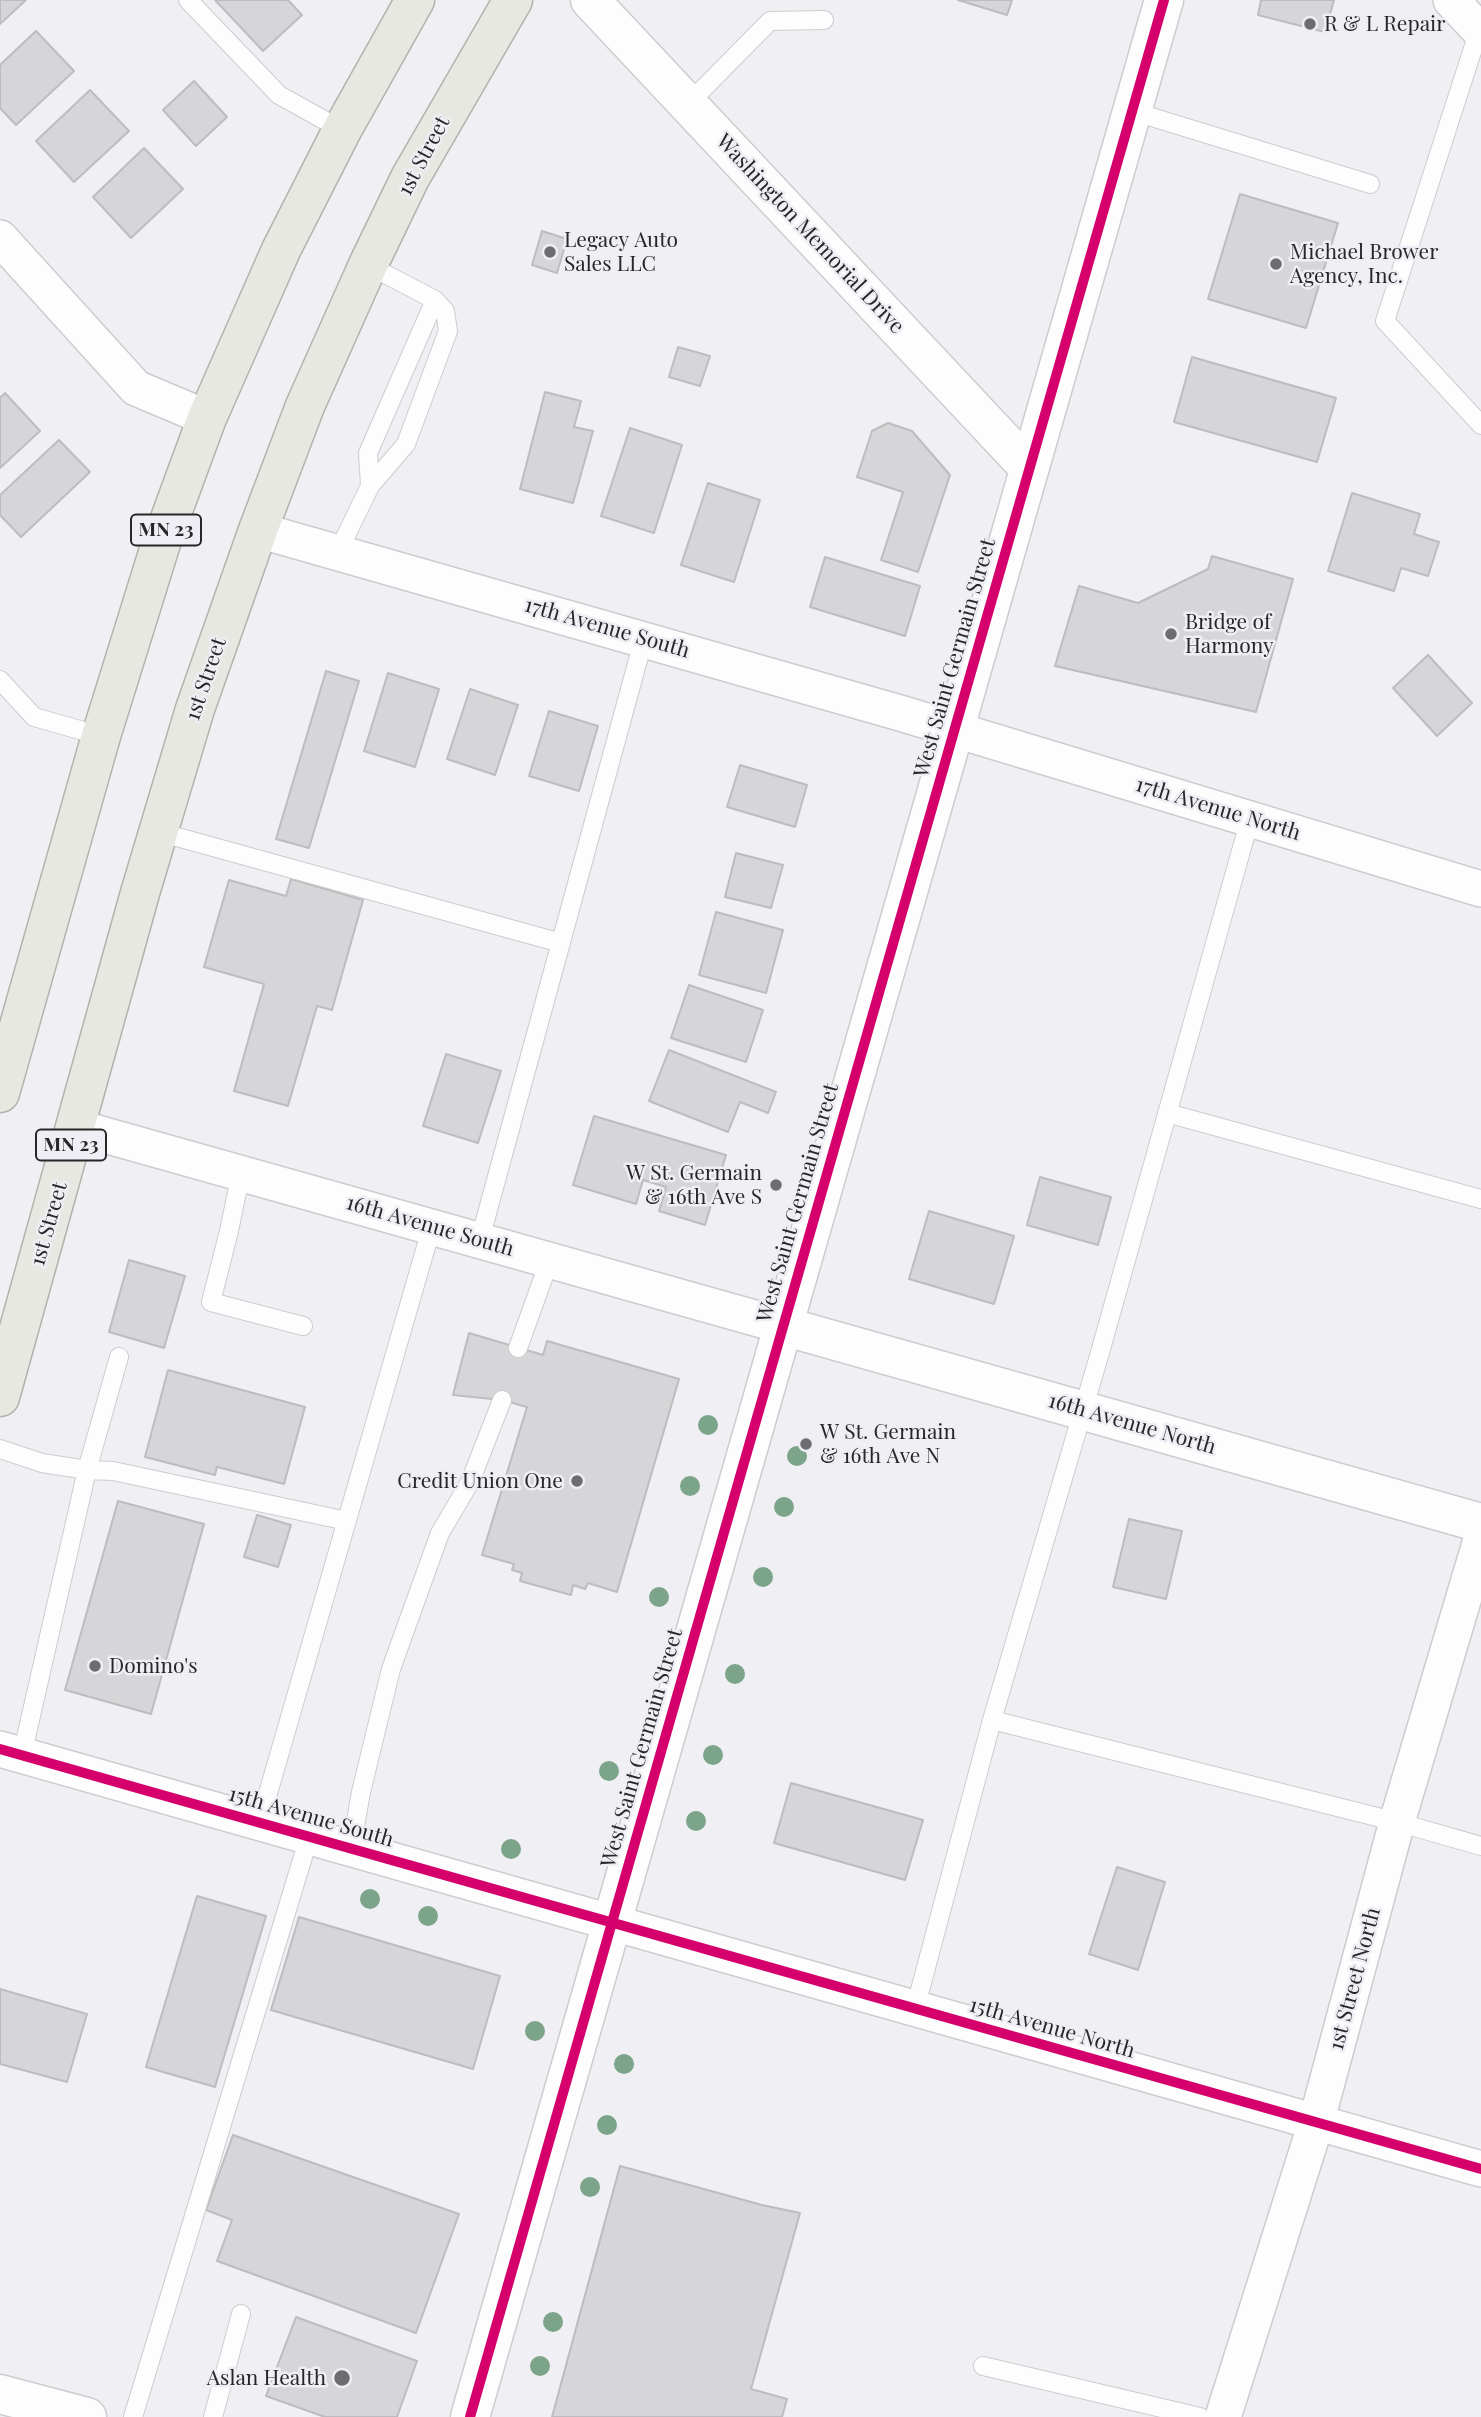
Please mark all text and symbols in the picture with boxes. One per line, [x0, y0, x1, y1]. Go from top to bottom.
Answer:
place label: R & L Repair [1324, 11, 1446, 37]
marker: R & L Repair [1302, 16, 1318, 32]
street label: 1st Street [393, 112, 455, 200]
street label: Washington Memorial Drive [711, 129, 909, 339]
place label: Legacy Auto Sales LLC [564, 227, 678, 277]
place label: Michael Brower Agency, Inc. [1290, 239, 1439, 289]
marker: Legacy Auto Sales LLC [542, 244, 558, 260]
marker: Michael Brower Agency, Inc. [1268, 256, 1284, 272]
road number: MN 23 [131, 514, 201, 545]
street label: West Saint Germain Street [909, 536, 1001, 780]
street label: 17th Avenue South [521, 592, 693, 664]
place label: Bridge of Harmony [1185, 609, 1274, 659]
marker: Bridge of Harmony [1163, 626, 1179, 642]
street label: 1st Street [180, 634, 232, 724]
street label: 17th Avenue North [1133, 772, 1303, 846]
street label: West Saint Germain Street [752, 1081, 844, 1325]
road number: MN 23 [36, 1130, 106, 1161]
place label: W St. Germain & 16th Ave S [626, 1160, 762, 1210]
marker: W St. Germain & 16th Ave S [768, 1177, 784, 1193]
street label: 1st Street [25, 1179, 73, 1269]
street label: 16th Avenue South [343, 1190, 517, 1262]
street label: 16th Avenue North [1045, 1388, 1219, 1460]
place label: W St. Germain & 16th Ave N [820, 1419, 956, 1469]
marker: W St. Germain & 16th Ave N [798, 1436, 814, 1452]
place label: Credit Union One [397, 1468, 563, 1494]
marker: Credit Union One [569, 1473, 585, 1489]
street label: West Saint Germain Street [596, 1626, 688, 1870]
place label: Domino's [109, 1653, 198, 1679]
marker: Domino's [87, 1658, 103, 1674]
street label: 15th Avenue South [226, 1781, 396, 1853]
street label: 1st Street North [1324, 1905, 1386, 2053]
street label: 15th Avenue North [966, 1992, 1138, 2064]
place label: Aslan Health [207, 2365, 326, 2391]
marker: Aslan Health [332, 2368, 352, 2388]

